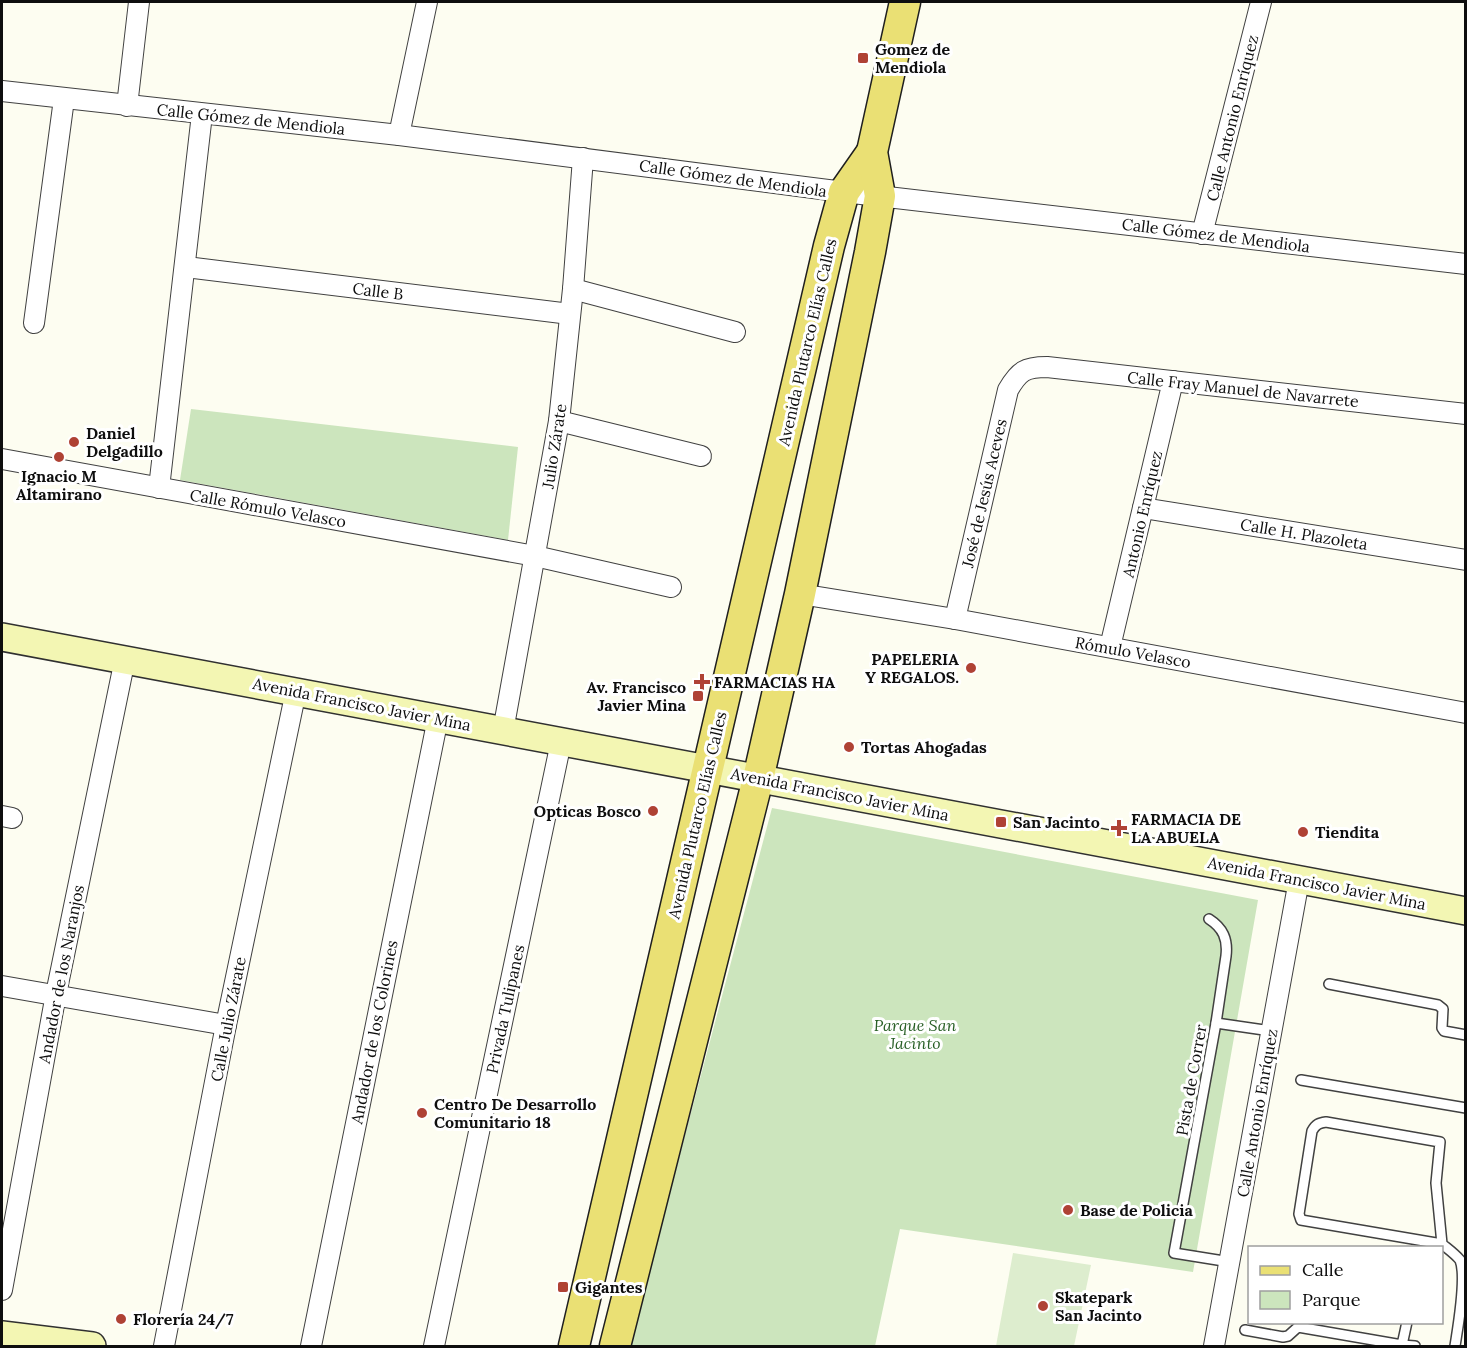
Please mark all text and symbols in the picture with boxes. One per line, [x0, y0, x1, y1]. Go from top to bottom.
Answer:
street label: Calle Antonio Enríquez [1202, 33, 1262, 203]
place label: Gomez de Mendiola [875, 39, 950, 77]
marker: Gomez de Mendiola [856, 51, 870, 65]
street label: Calle Gómez de Mendiola [156, 99, 346, 139]
street label: Calle Gómez de Mendiola [638, 155, 828, 201]
street label: Calle Gómez de Mendiola [1121, 214, 1311, 256]
street label: Avenida Plutarco Elías Calles [773, 236, 841, 449]
street label: Calle B [351, 278, 405, 304]
street label: Calle Fray Manuel de Navarrete [1126, 367, 1360, 411]
street label: Julio Zárate [537, 402, 571, 491]
street label: José de Jesús Aceves [957, 417, 1011, 570]
place label: Daniel Delgadillo [86, 423, 163, 461]
marker: Daniel Delgadillo [67, 435, 81, 449]
street label: Antonio Enríquez [1117, 449, 1166, 580]
marker: Ignacio M Altamirano [52, 450, 66, 464]
place label: Ignacio M Altamirano [16, 466, 102, 504]
street label: Calle Rómulo Velasco [188, 484, 348, 532]
street label: Calle H. Plazoleta [1239, 514, 1369, 554]
street label: Rómulo Velasco [1073, 632, 1193, 672]
place label: PAPELERIA Y REGALOS. [865, 649, 959, 687]
marker: PAPELERIA Y REGALOS. [964, 661, 978, 675]
place label: FARMACIAS HA [714, 672, 835, 692]
street label: Avenida Francisco Javier Mina [250, 673, 473, 735]
marker: FARMACIAS HA [695, 675, 709, 689]
place label: Av. Francisco Javier Mina [587, 677, 687, 715]
marker: Av. Francisco Javier Mina [691, 689, 705, 703]
street label: Avenida Plutarco Elías Calles [663, 709, 731, 922]
place label: Tortas Ahogadas [861, 737, 987, 757]
marker: Tortas Ahogadas [842, 740, 856, 754]
street label: Avenida Francisco Javier Mina [728, 763, 951, 825]
place label: Opticas Bosco [534, 801, 641, 821]
marker: Opticas Bosco [646, 804, 660, 818]
place label: FARMACIA DE LA ABUELA [1131, 809, 1241, 847]
place label: San Jacinto [1013, 812, 1100, 832]
marker: San Jacinto [994, 815, 1008, 829]
marker: FARMACIA DE LA ABUELA [1112, 821, 1126, 835]
place label: Tiendita [1315, 822, 1380, 842]
marker: Tiendita [1296, 825, 1310, 839]
street label: Avenida Francisco Javier Mina [1205, 852, 1428, 914]
street label: Andador de los Naranjos [34, 883, 88, 1066]
street label: Andador de los Colorines [346, 938, 402, 1127]
street label: Privada Tulipanes [482, 943, 528, 1075]
street label: Calle Julio Zárate [206, 955, 250, 1083]
park label: Parque San Jacinto [874, 1015, 956, 1053]
street label: Pista de Correr [1171, 1023, 1211, 1137]
street label: Calle Antonio Enríquez [1232, 1027, 1282, 1199]
place label: Centro De Desarrollo Comunitario 18 [434, 1094, 596, 1132]
marker: Centro De Desarrollo Comunitario 18 [415, 1106, 429, 1120]
place label: Base de Policia [1080, 1200, 1194, 1220]
marker: Base de Policia [1061, 1203, 1075, 1217]
legend [1248, 1246, 1443, 1324]
text: Calle [1302, 1258, 1344, 1281]
place label: Gigantes [575, 1277, 643, 1297]
marker: Gigantes [556, 1280, 570, 1294]
place label: Skatepark San Jacinto [1055, 1287, 1142, 1325]
text: Parque [1302, 1288, 1361, 1311]
marker: Skatepark San Jacinto [1036, 1299, 1050, 1313]
place label: Florería 24/7 [133, 1309, 234, 1330]
marker: Florería 24/7 [114, 1312, 128, 1326]

